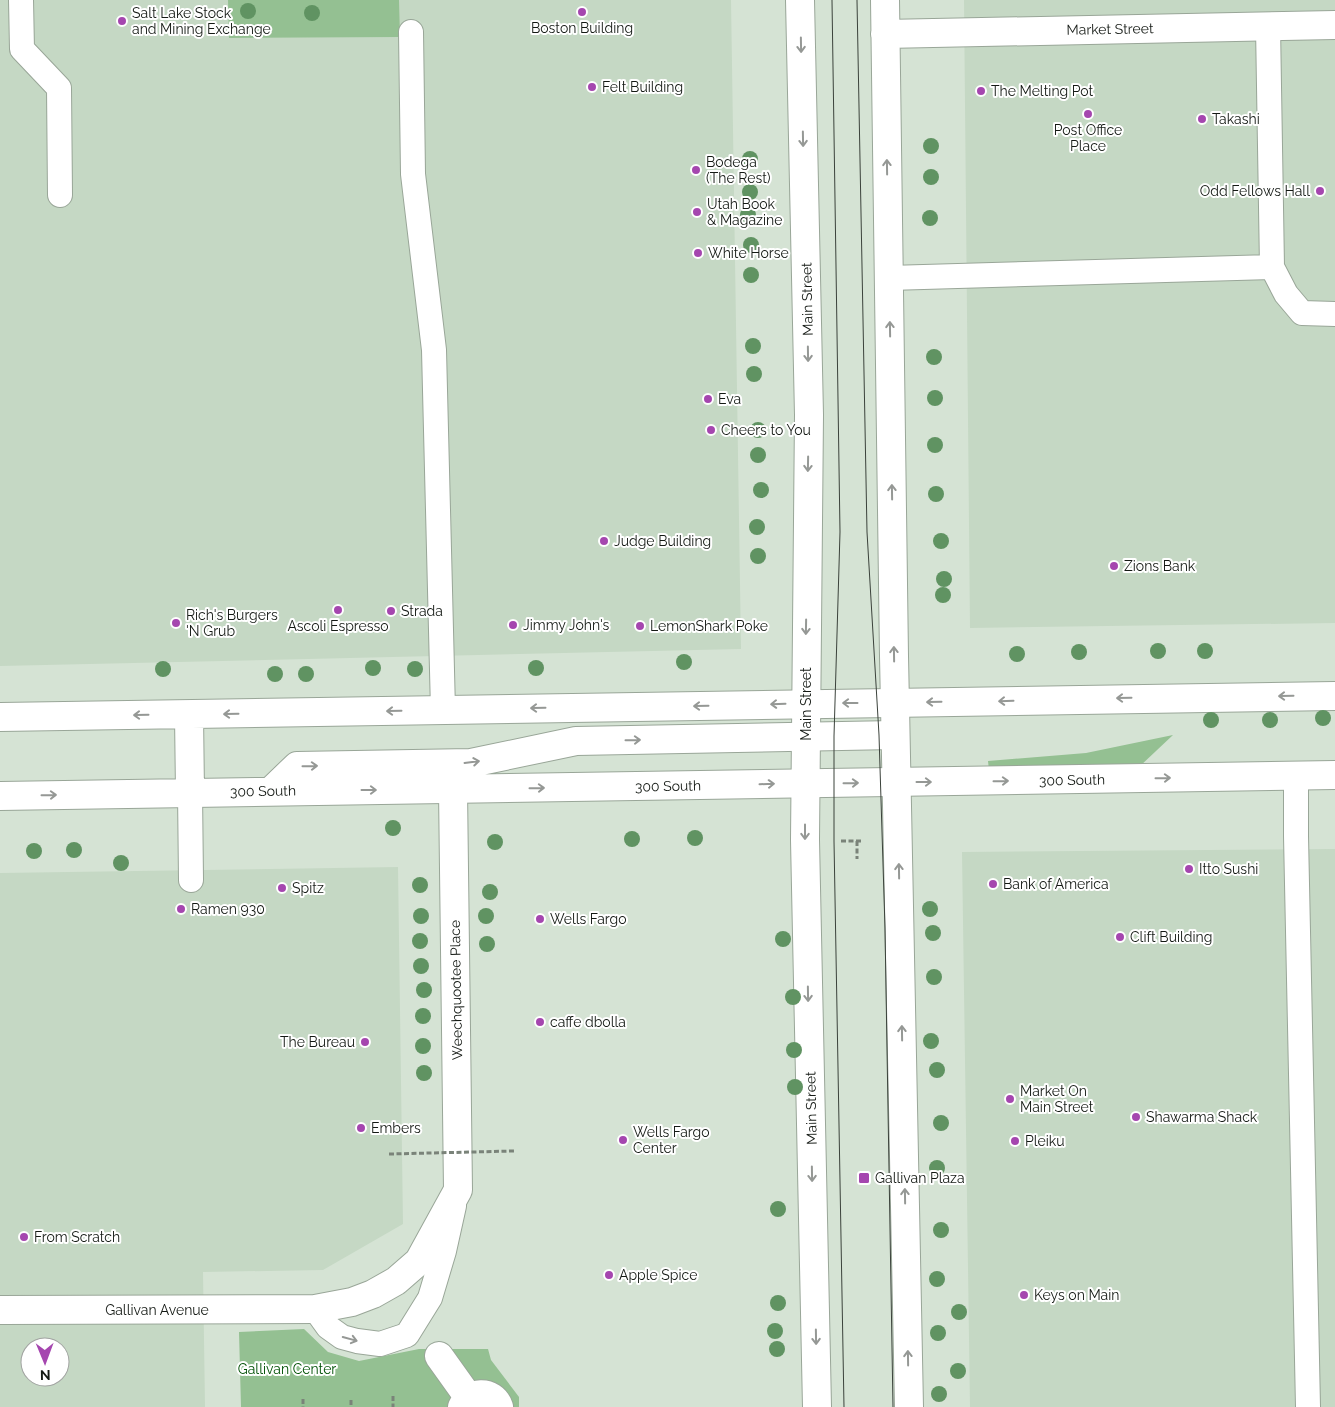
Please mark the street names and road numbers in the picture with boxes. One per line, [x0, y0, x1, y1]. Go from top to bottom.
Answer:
street label: Market Street [1066, 20, 1154, 38]
street label: Main Street [798, 262, 816, 336]
street label: Main Street [798, 667, 814, 741]
street label: 300 South [1039, 771, 1105, 789]
street label: 300 South [635, 777, 701, 795]
street label: 300 South [230, 782, 296, 800]
street label: Weechquootee Place [447, 920, 465, 1060]
street label: Main Street [802, 1071, 820, 1145]
street label: Gallivan Avenue [105, 1302, 209, 1318]

